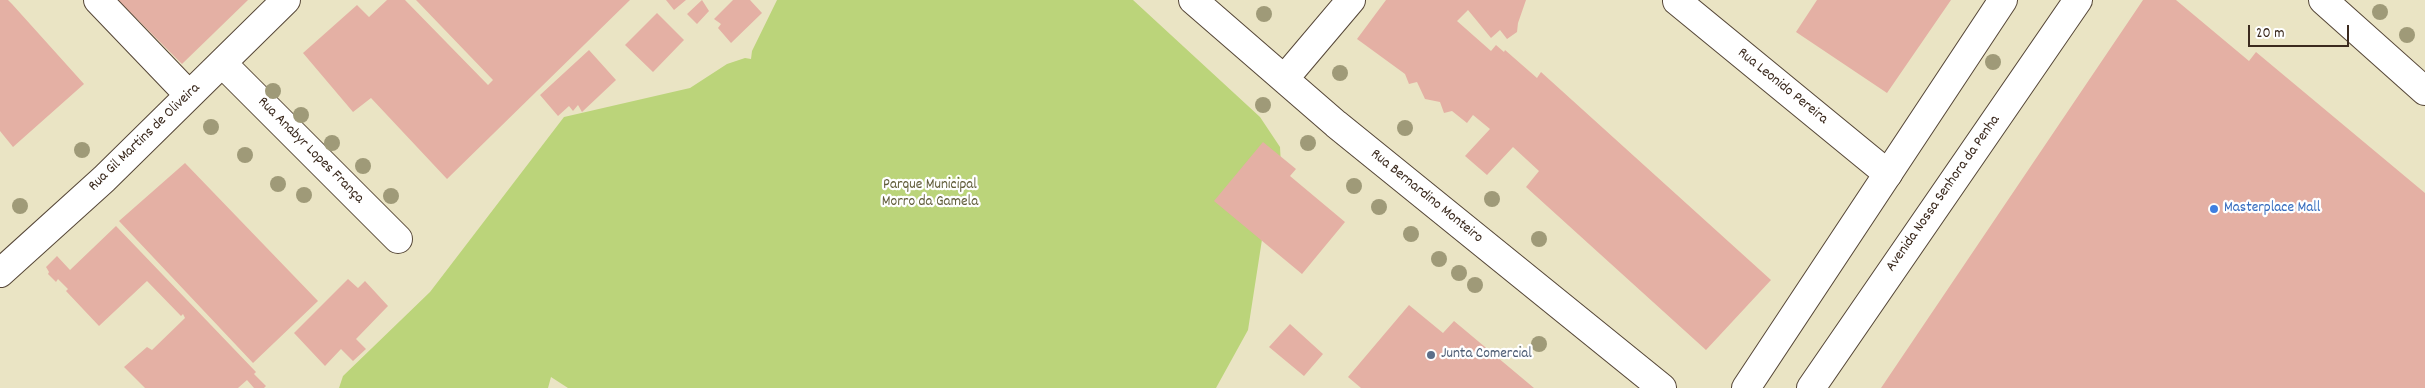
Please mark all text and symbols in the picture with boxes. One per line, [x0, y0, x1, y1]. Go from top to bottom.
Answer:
scale bar [2250, 15, 2351, 47]
text: 20 m [2256, 23, 2284, 45]
street label: Rua Leonido Pereira [1733, 45, 1831, 129]
street label: Rua Gil Martins de Oliveira [85, 80, 205, 196]
street label: Rua Anabyr Lopes França [253, 94, 367, 208]
street label: Avenida Nossa Senhora da Penha [1883, 112, 2005, 276]
street label: Rua Bernardino Monteiro [1366, 146, 1486, 248]
park label: Parque Municipal Morro da Gamela [882, 177, 978, 212]
place label: Masterplace Mall [2224, 200, 2320, 218]
marker: Masterplace Mall [2208, 203, 2220, 215]
place label: Junta Comercial [1441, 346, 1532, 364]
marker: Junta Comercial [1425, 349, 1437, 361]

